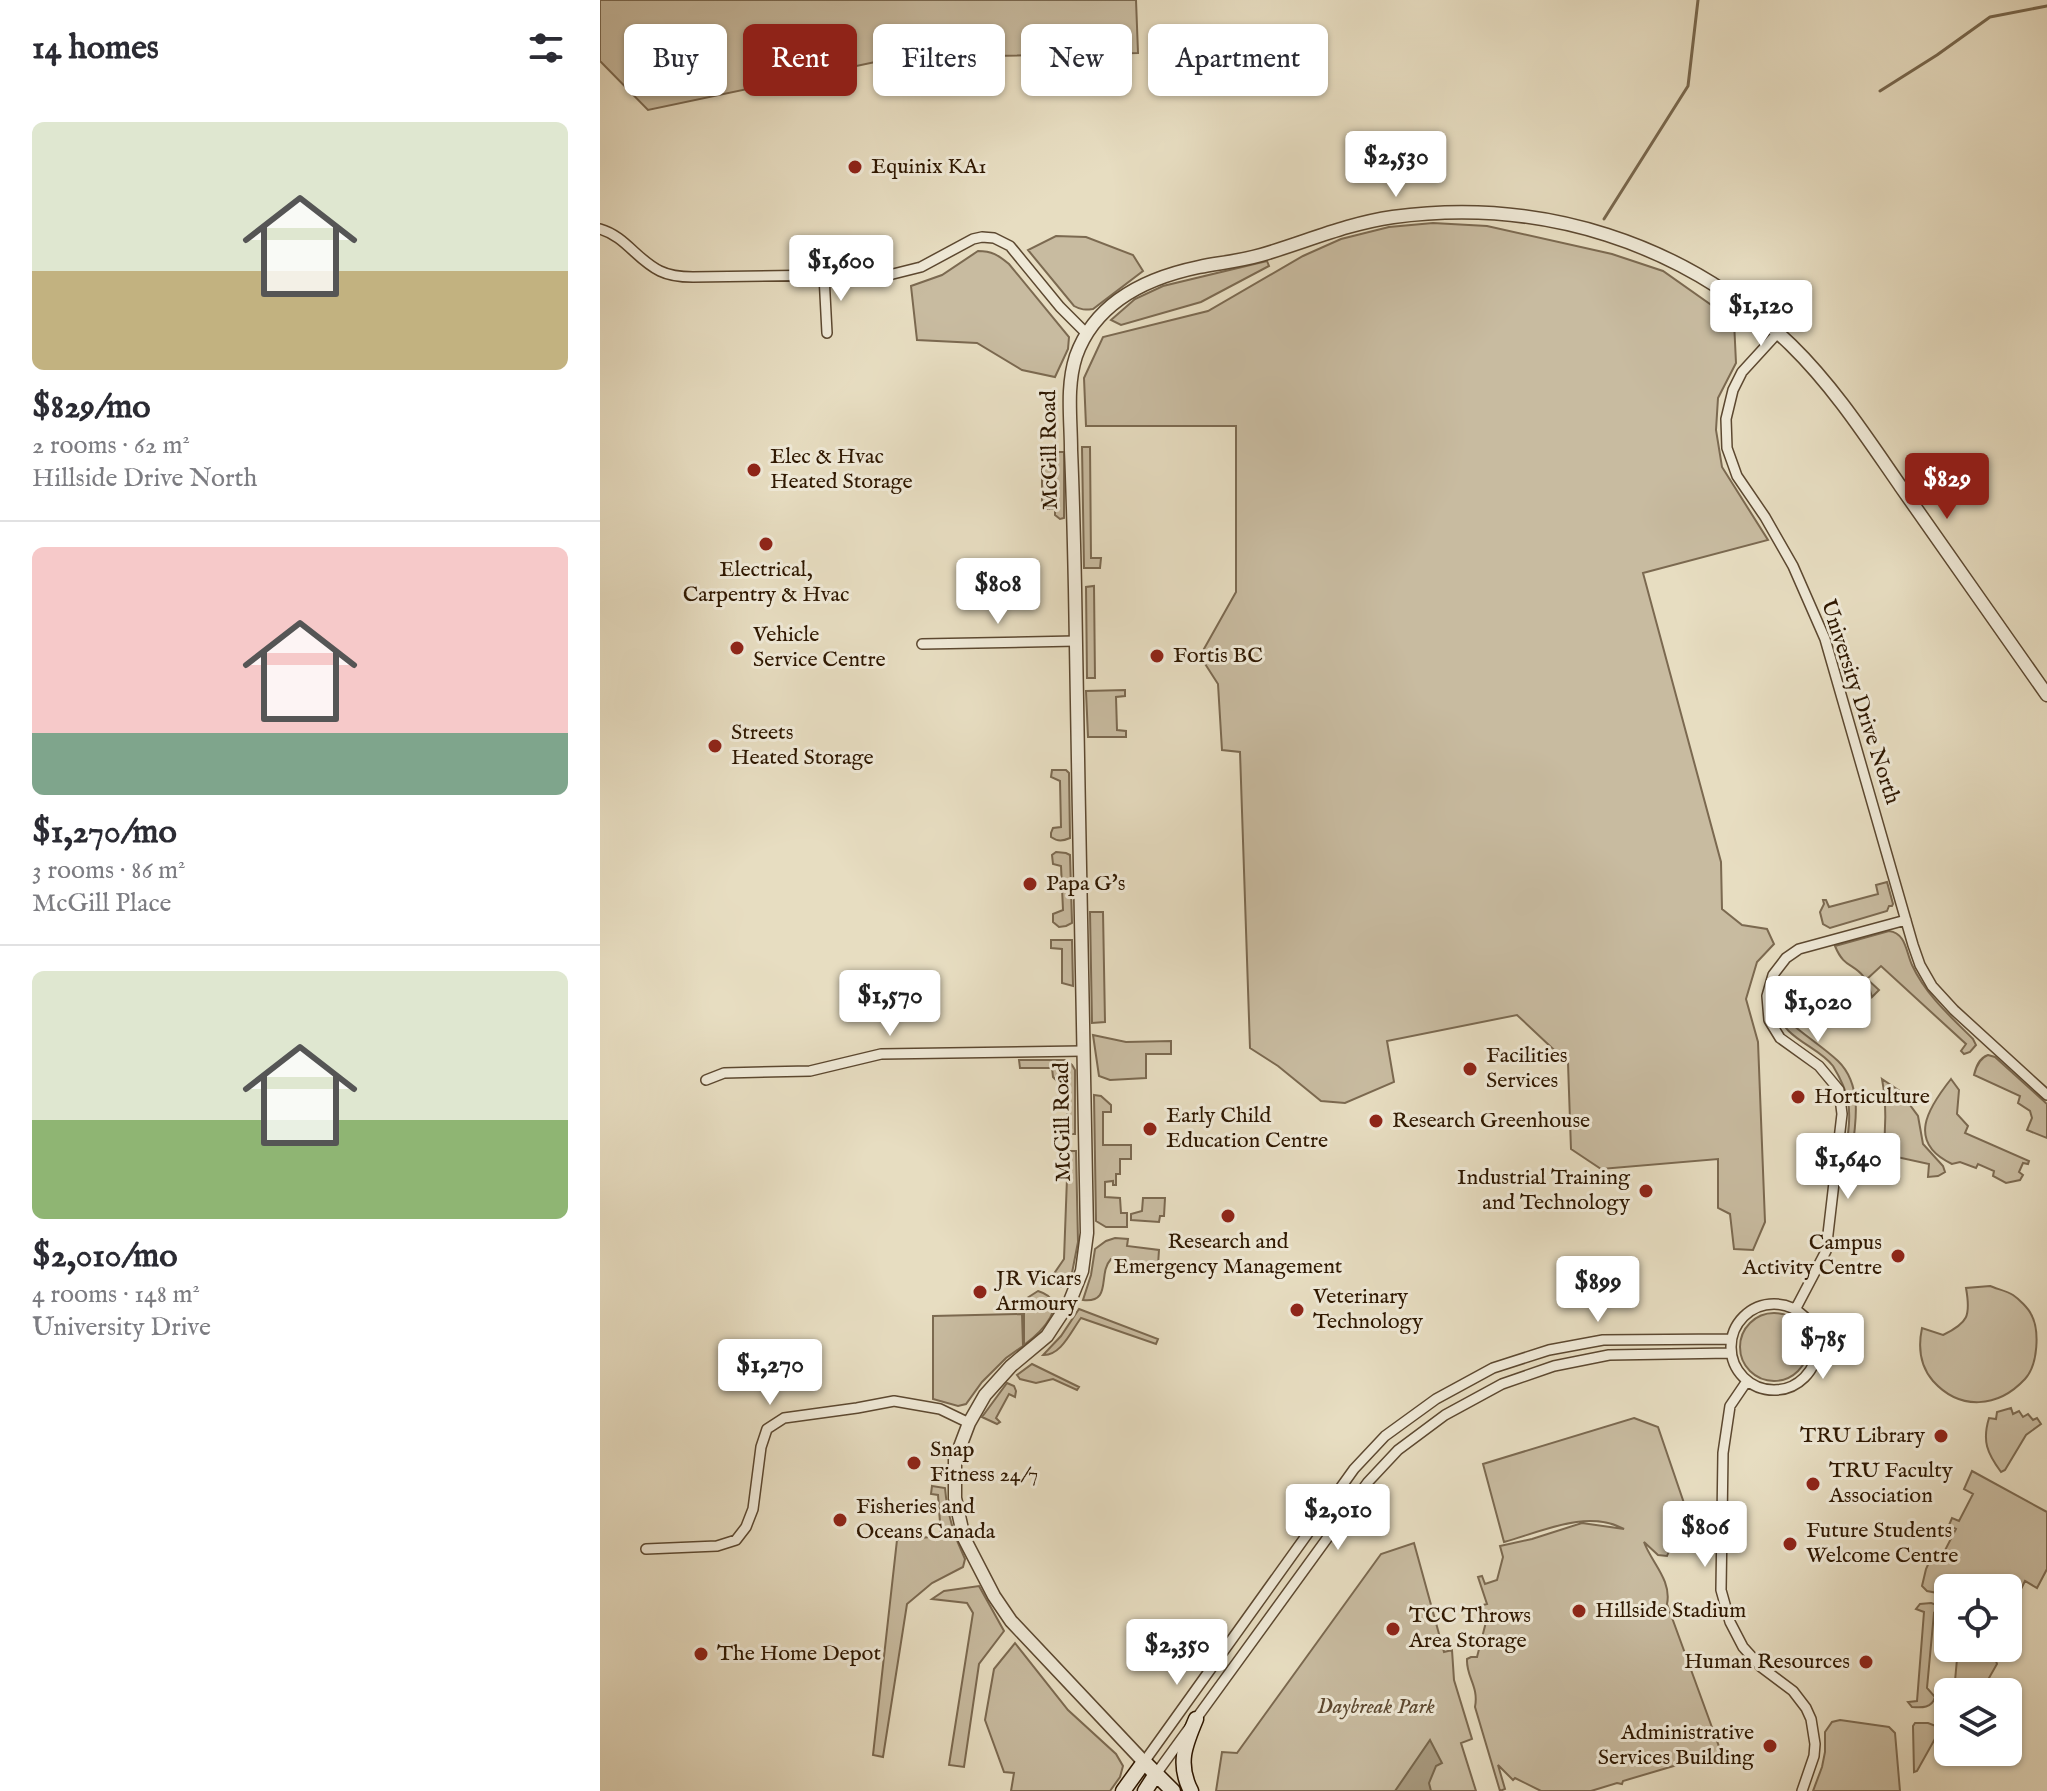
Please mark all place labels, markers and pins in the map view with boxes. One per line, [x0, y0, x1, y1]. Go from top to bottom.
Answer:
pin: $2,530 [1331, 131, 1461, 199]
place label: Equinix KA1 [871, 153, 987, 181]
marker: Equinix KA1 [846, 158, 864, 176]
pin: $1,600 [776, 235, 906, 303]
pin: $1,120 [1696, 280, 1826, 348]
place label: Elec & Hvac Heated Storage [770, 443, 913, 496]
pin: $829 [1900, 453, 1994, 521]
marker: Elec & Hvac Heated Storage [745, 461, 763, 479]
marker: Electrical, Carpentry & Hvac [757, 535, 775, 553]
place label: Electrical, Carpentry & Hvac [683, 556, 849, 609]
pin: $808 [951, 558, 1045, 626]
place label: Vehicle Service Centre [752, 621, 886, 674]
marker: Vehicle Service Centre [728, 639, 746, 657]
place label: Fortis BC [1173, 642, 1263, 670]
marker: Fortis BC [1148, 647, 1166, 665]
place label: Streets Heated Storage [731, 719, 874, 772]
marker: Streets Heated Storage [706, 737, 724, 755]
place label: Papa G's [1046, 870, 1125, 898]
marker: Papa G's [1021, 875, 1039, 893]
pin: $1,570 [825, 970, 955, 1038]
pin: $1,020 [1753, 976, 1883, 1044]
place label: Facilities Services [1486, 1042, 1568, 1095]
marker: Facilities Services [1461, 1060, 1479, 1078]
place label: Horticulture [1814, 1083, 1930, 1111]
marker: Horticulture [1789, 1088, 1807, 1106]
place label: Early Child Education Centre [1166, 1102, 1328, 1155]
place label: Research Greenhouse [1392, 1107, 1590, 1135]
marker: Research Greenhouse [1367, 1112, 1385, 1130]
marker: Early Child Education Centre [1141, 1120, 1159, 1138]
pin: $1,640 [1783, 1133, 1913, 1201]
place label: Industrial Training and Technology [1457, 1164, 1631, 1217]
marker: Industrial Training and Technology [1637, 1182, 1655, 1200]
marker: Research and Emergency Management [1219, 1207, 1237, 1225]
place label: Research and Emergency Management [1114, 1228, 1343, 1281]
place label: Campus Activity Centre [1741, 1229, 1882, 1282]
marker: Campus Activity Centre [1889, 1247, 1907, 1265]
pin: $899 [1551, 1256, 1645, 1324]
place label: JR Vicars Armoury [993, 1265, 1081, 1318]
marker: JR Vicars Armoury [971, 1283, 989, 1301]
place label: Veterinary Technology [1312, 1283, 1423, 1336]
marker: Veterinary Technology [1288, 1301, 1306, 1319]
pin: $785 [1776, 1313, 1870, 1381]
pin: $1,270 [705, 1339, 835, 1407]
place label: TRU Library [1800, 1422, 1925, 1450]
marker: TRU Library [1932, 1427, 1950, 1445]
place label: Snap Fitness 24/7 [930, 1436, 1038, 1489]
marker: Snap Fitness 24/7 [905, 1454, 923, 1472]
place label: TRU Faculty Association [1828, 1457, 1953, 1510]
marker: TRU Faculty Association [1804, 1475, 1822, 1493]
pin: $2,010 [1273, 1484, 1403, 1552]
place label: Fisheries and Oceans Canada [856, 1493, 996, 1546]
pin: $806 [1658, 1501, 1752, 1569]
marker: Fisheries and Oceans Canada [831, 1511, 849, 1529]
place label: Future Students Welcome Centre [1806, 1517, 1958, 1570]
marker: Future Students Welcome Centre [1781, 1535, 1799, 1553]
place label: Hillside Stadium [1595, 1597, 1746, 1625]
place label: TCC Throws Area Storage [1408, 1602, 1531, 1655]
marker: Hillside Stadium [1570, 1602, 1588, 1620]
pin: $2,350 [1112, 1619, 1242, 1687]
marker: TCC Throws Area Storage [1384, 1620, 1402, 1638]
place label: The Home Depot [717, 1640, 881, 1668]
marker: The Home Depot [692, 1645, 710, 1663]
place label: Human Resources [1684, 1648, 1850, 1676]
marker: Human Resources [1857, 1653, 1875, 1671]
place label: Administrative Services Building [1598, 1719, 1755, 1772]
marker: Administrative Services Building [1761, 1737, 1779, 1755]

